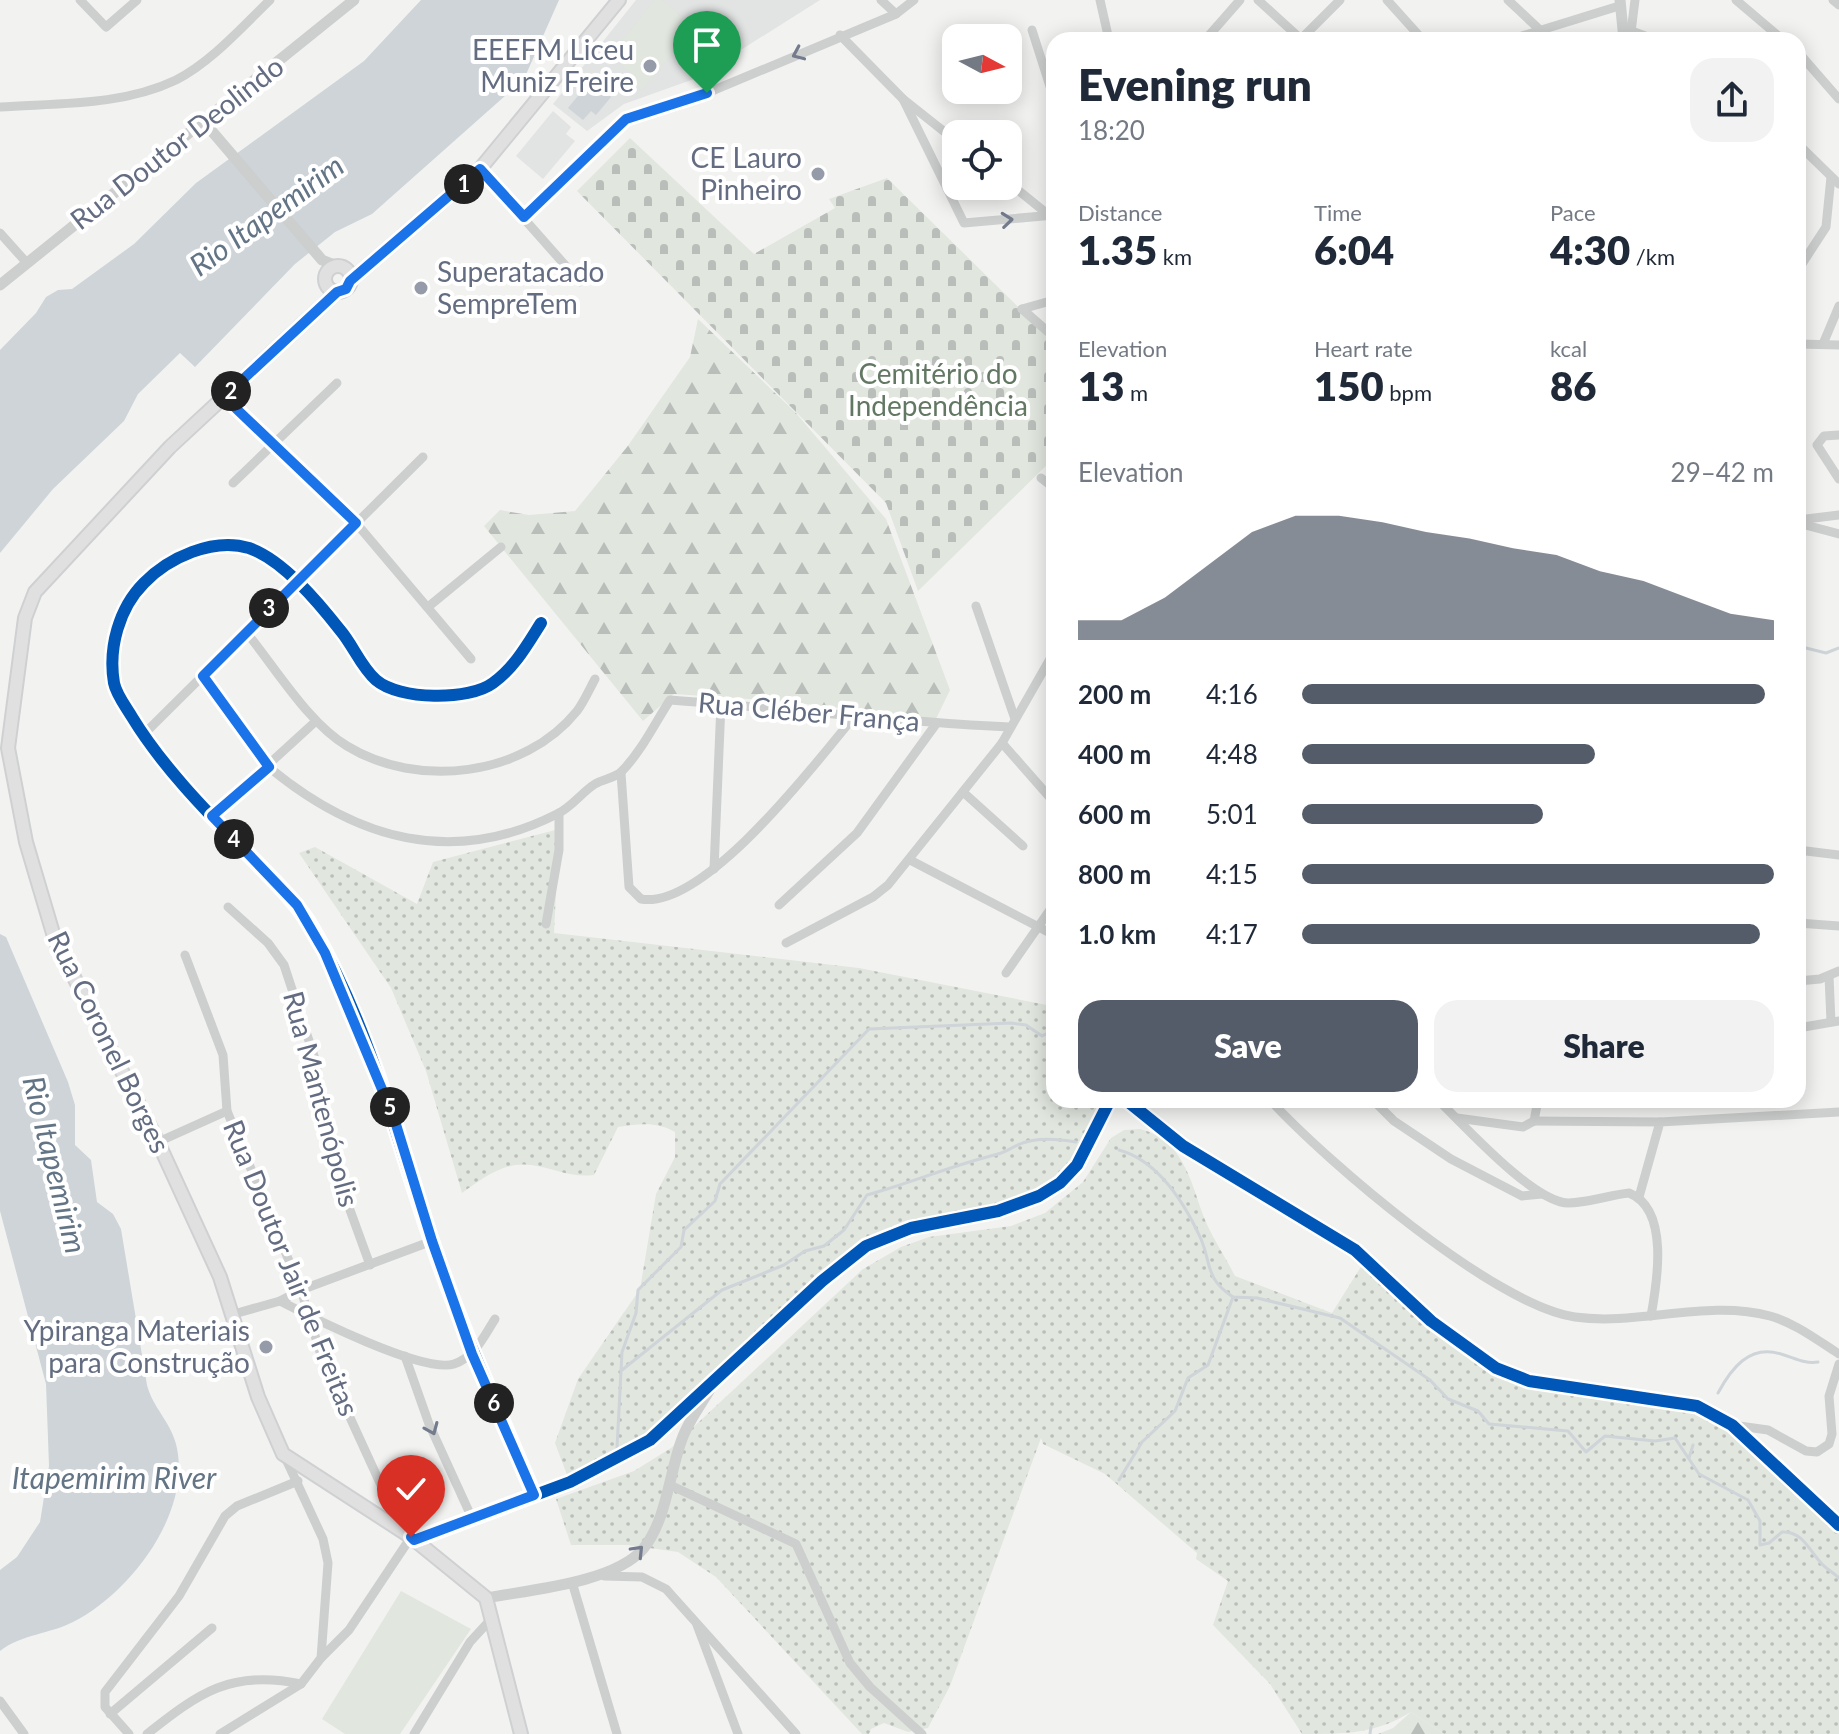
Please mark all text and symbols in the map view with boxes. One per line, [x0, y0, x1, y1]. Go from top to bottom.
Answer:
pin [673, 11, 741, 93]
icon: arrive [685, 23, 729, 67]
north arrow [942, 24, 1022, 104]
map controls [942, 24, 1022, 200]
place label: EEEFM Liceu Muniz Freire [472, 32, 634, 98]
one-way arrow [792, 44, 806, 60]
street label: Rua Doutor Deolindo [63, 48, 290, 236]
marker: EEEFM Liceu Muniz Freire [641, 57, 659, 75]
text: Evening run [1078, 58, 1312, 110]
button: share [1690, 58, 1774, 142]
text: 18:20 [1078, 114, 1145, 146]
button: locate [942, 120, 1022, 200]
place label: CE Lauro Pinheiro [691, 140, 802, 206]
water label: Rio Itapemirim [182, 146, 350, 282]
pin: 1 [444, 164, 484, 204]
marker: CE Lauro Pinheiro [809, 165, 827, 183]
text: 1 [458, 170, 470, 197]
text: Distance [1078, 199, 1162, 226]
text: Time [1314, 199, 1362, 226]
text: Pace [1550, 199, 1596, 226]
one-way arrow [1001, 212, 1014, 229]
text: 1.35 [1078, 226, 1157, 274]
text: 6:04 [1314, 226, 1394, 274]
text: 4:30 [1550, 226, 1630, 274]
text: km [1157, 243, 1192, 270]
text: /km [1630, 243, 1675, 270]
place label: Superatacado SempreTem [437, 254, 605, 320]
marker: Superatacado SempreTem [412, 279, 430, 297]
text: Elevation [1078, 335, 1167, 362]
text: Heart rate [1314, 335, 1413, 362]
text: kcal [1550, 335, 1587, 362]
park label: Cemitério do Independência [848, 356, 1028, 422]
text: 13 [1078, 362, 1124, 410]
text: 150 [1314, 362, 1384, 410]
text: 86 [1550, 362, 1596, 410]
pin: 2 [211, 371, 251, 411]
text: 2 [225, 377, 237, 404]
text: m [1124, 379, 1148, 406]
text: bpm [1384, 379, 1432, 406]
text: Elevation [1078, 456, 1184, 488]
text: 29–42 m [1671, 456, 1774, 488]
pin: 3 [249, 588, 289, 628]
text: 3 [263, 594, 275, 621]
text: 200 m [1078, 678, 1151, 710]
text: 4:16 [1206, 678, 1258, 710]
street label: Rua Cléber França [697, 684, 921, 738]
text: 400 m [1078, 738, 1151, 770]
text: 4:48 [1206, 738, 1258, 770]
text: 600 m [1078, 798, 1151, 830]
text: 5:01 [1206, 798, 1258, 830]
pin: 4 [214, 819, 254, 859]
text: 4 [228, 825, 240, 852]
text: 800 m [1078, 858, 1151, 890]
text: 4:15 [1206, 858, 1258, 890]
text: 1.0 km [1078, 918, 1156, 950]
text: 4:17 [1206, 918, 1258, 950]
street label: Rua Coronel Borges [41, 925, 178, 1158]
street label: Rua Mantenópolis [277, 987, 367, 1210]
button: Save [1078, 1000, 1418, 1092]
button: Share [1434, 1000, 1774, 1092]
water label: Rio Itapemirim [17, 1072, 95, 1257]
pin: 5 [370, 1087, 410, 1127]
text: 5 [384, 1093, 396, 1120]
street label: Rua Doutor Jair de Freitas [217, 1115, 367, 1421]
place label: Ypiranga Materiais para Construção [24, 1313, 250, 1379]
marker: Ypiranga Materiais para Construção [257, 1338, 275, 1356]
pin: 6 [474, 1383, 514, 1423]
text: 6 [488, 1389, 500, 1416]
one-way arrow [423, 1421, 439, 1436]
pin [377, 1455, 445, 1537]
water label: Itapemirim River [12, 1459, 217, 1495]
icon: check [389, 1467, 433, 1511]
one-way arrow [629, 1545, 643, 1560]

